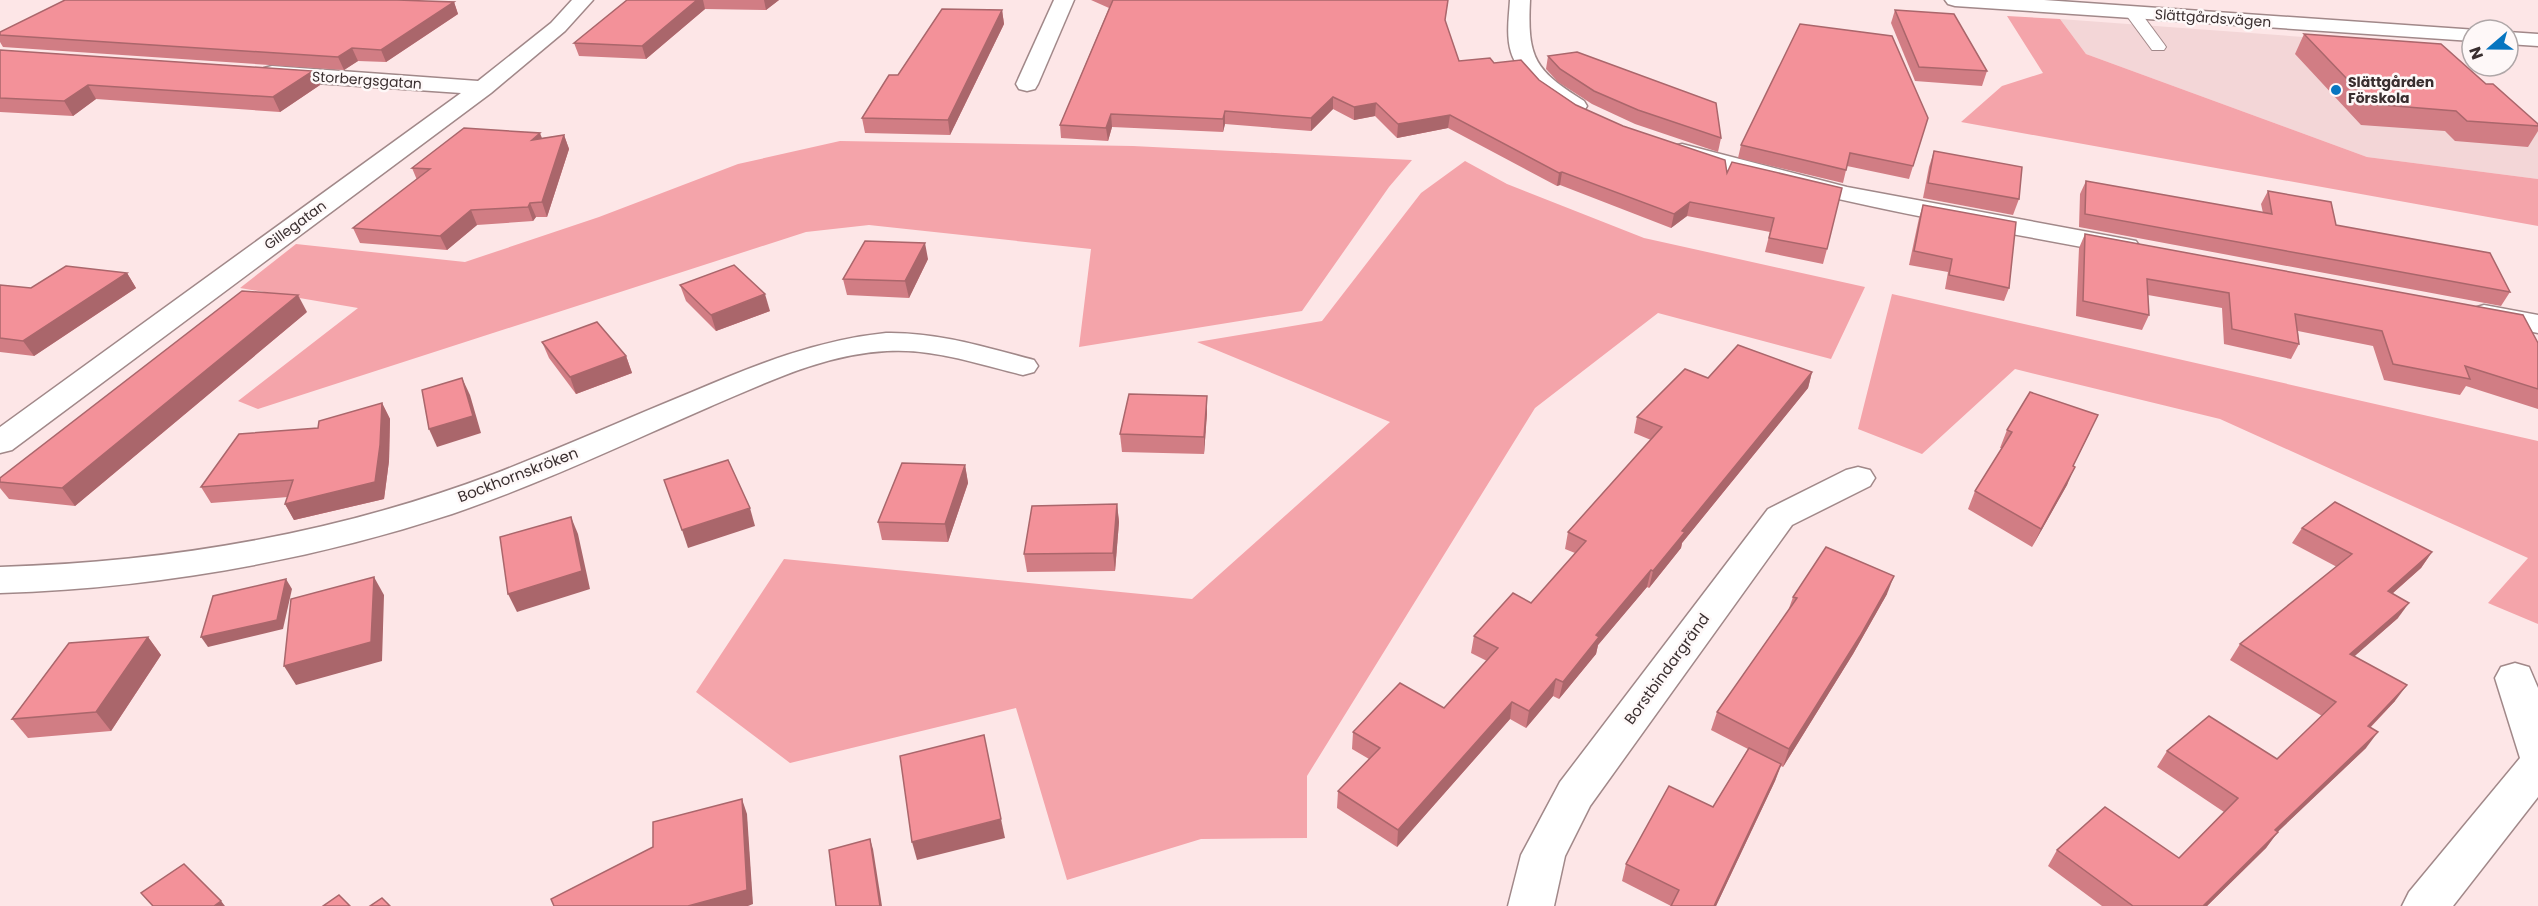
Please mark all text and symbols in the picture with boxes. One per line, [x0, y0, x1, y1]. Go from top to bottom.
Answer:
street label: Slättgårdsvägen [2154, 4, 2272, 32]
north arrow [2460, 18, 2520, 78]
text: N [2464, 43, 2489, 63]
street label: Storbergsgatan [311, 66, 423, 94]
place label: Slättgården Förskola [2348, 72, 2434, 108]
marker: Slättgården Förskola [2329, 83, 2343, 97]
street label: Gillegatan [260, 196, 330, 254]
street label: Bockhornskröken [455, 442, 581, 507]
street label: Borstbindargränd [1619, 609, 1714, 729]

